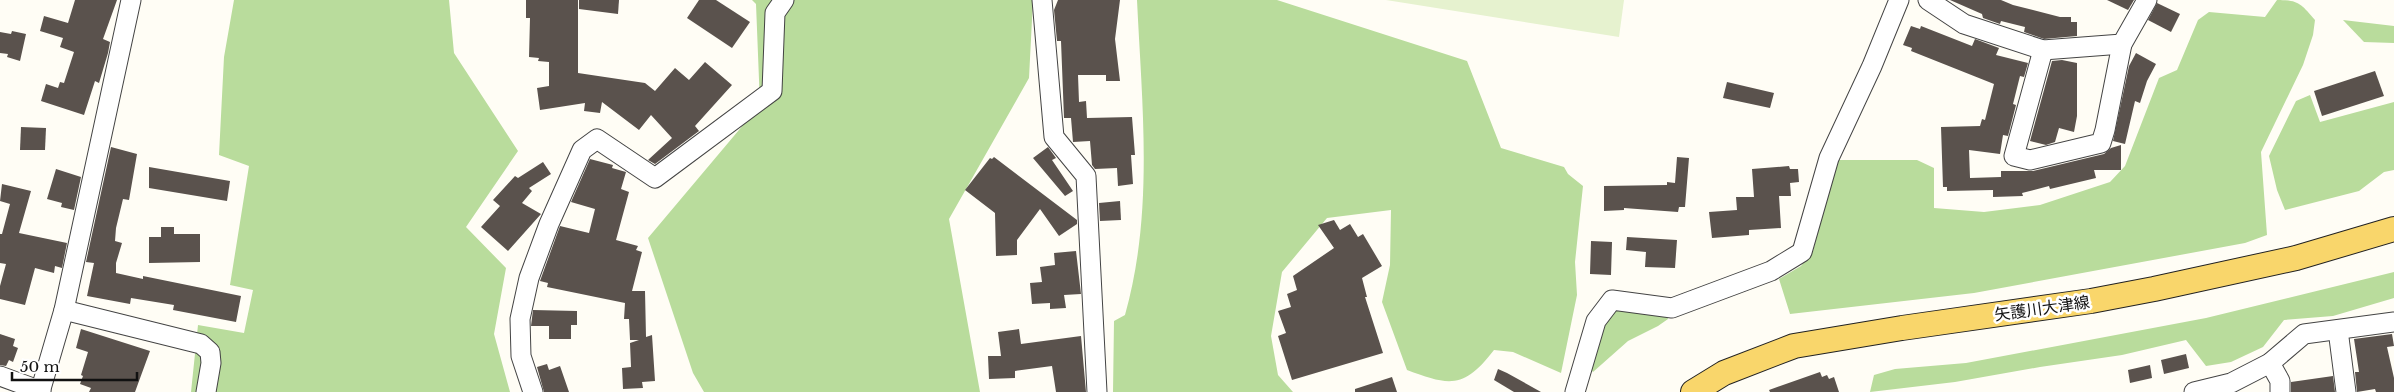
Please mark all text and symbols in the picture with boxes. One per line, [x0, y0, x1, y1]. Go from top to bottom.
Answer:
street label: 矢護川大津線 [1993, 291, 2091, 325]
scale bar [12, 350, 138, 382]
text: 50 m [20, 357, 60, 376]

